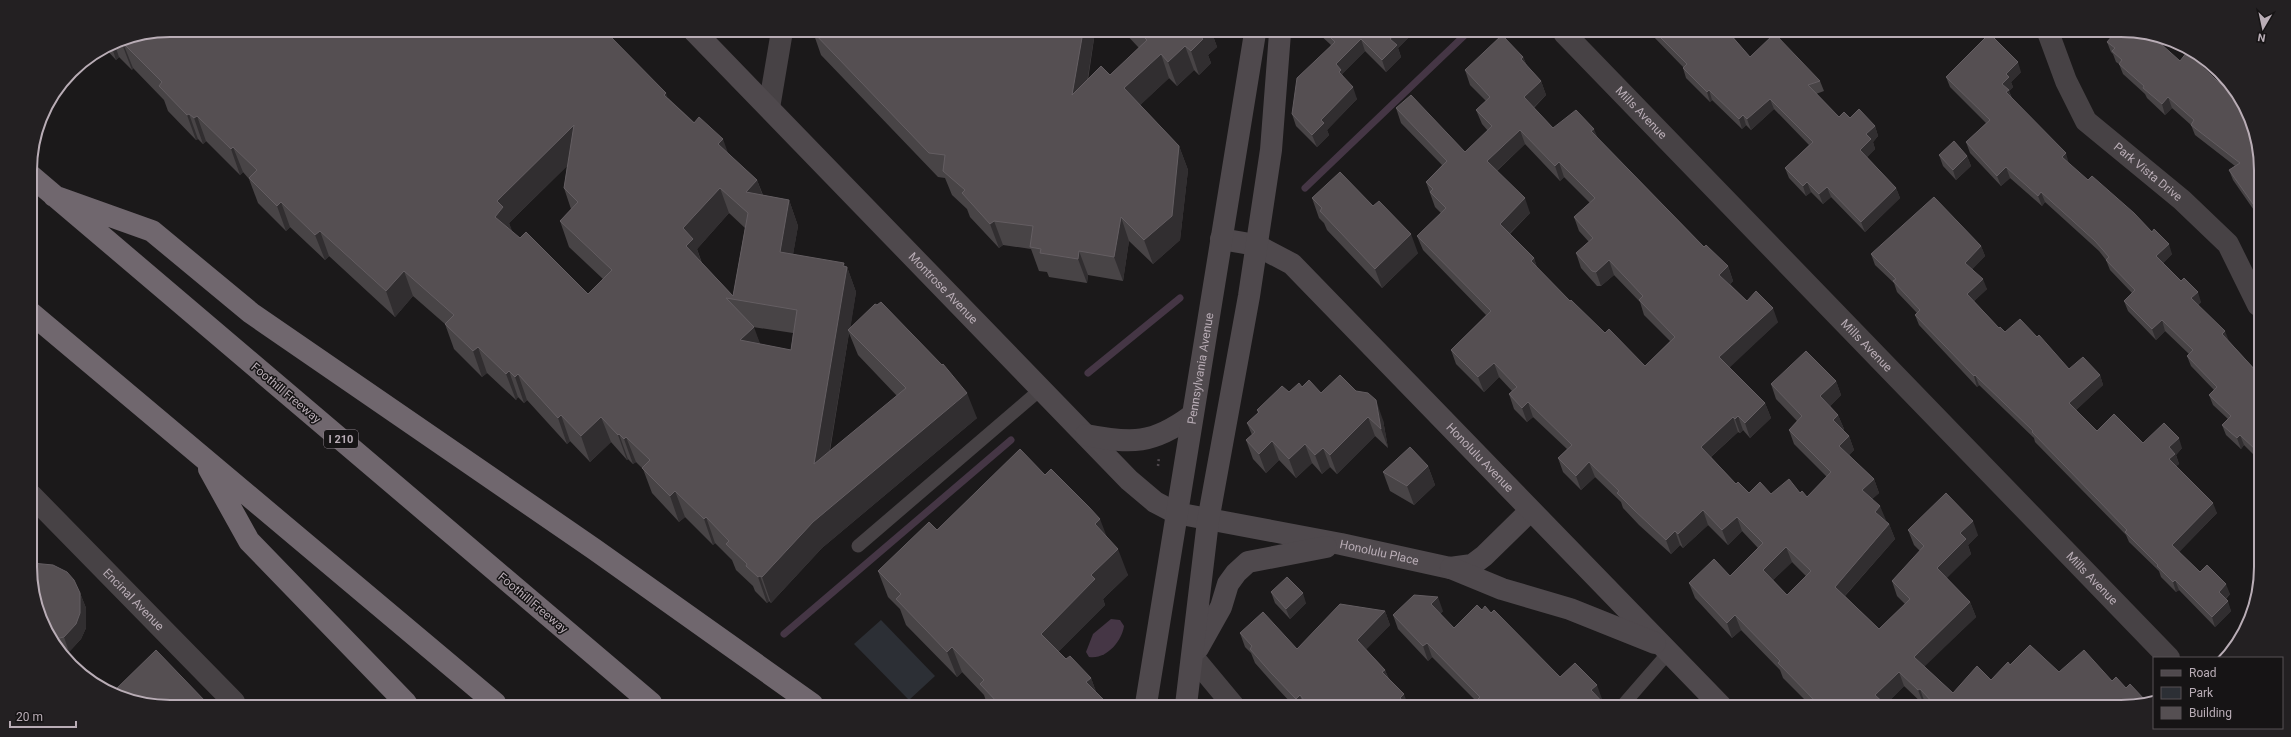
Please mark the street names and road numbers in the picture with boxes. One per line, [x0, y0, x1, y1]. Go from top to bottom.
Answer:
street label: Mills Avenue [1613, 84, 1670, 142]
street label: Park Vista Drive [2111, 140, 2185, 204]
street label: Montrose Avenue [906, 250, 981, 327]
street label: Pennsylvania Avenue [1185, 312, 1216, 425]
street label: Mills Avenue [1838, 316, 1895, 375]
street label: Foothill Freeway [248, 360, 324, 426]
street label: Honolulu Avenue [1443, 420, 1516, 495]
road number: I 210 [324, 430, 358, 448]
street label: Honolulu Place [1338, 537, 1420, 568]
street label: Mills Avenue [2063, 549, 2120, 608]
street label: Encinal Avenue [100, 566, 167, 633]
street label: Foothill Freeway [495, 570, 571, 636]

